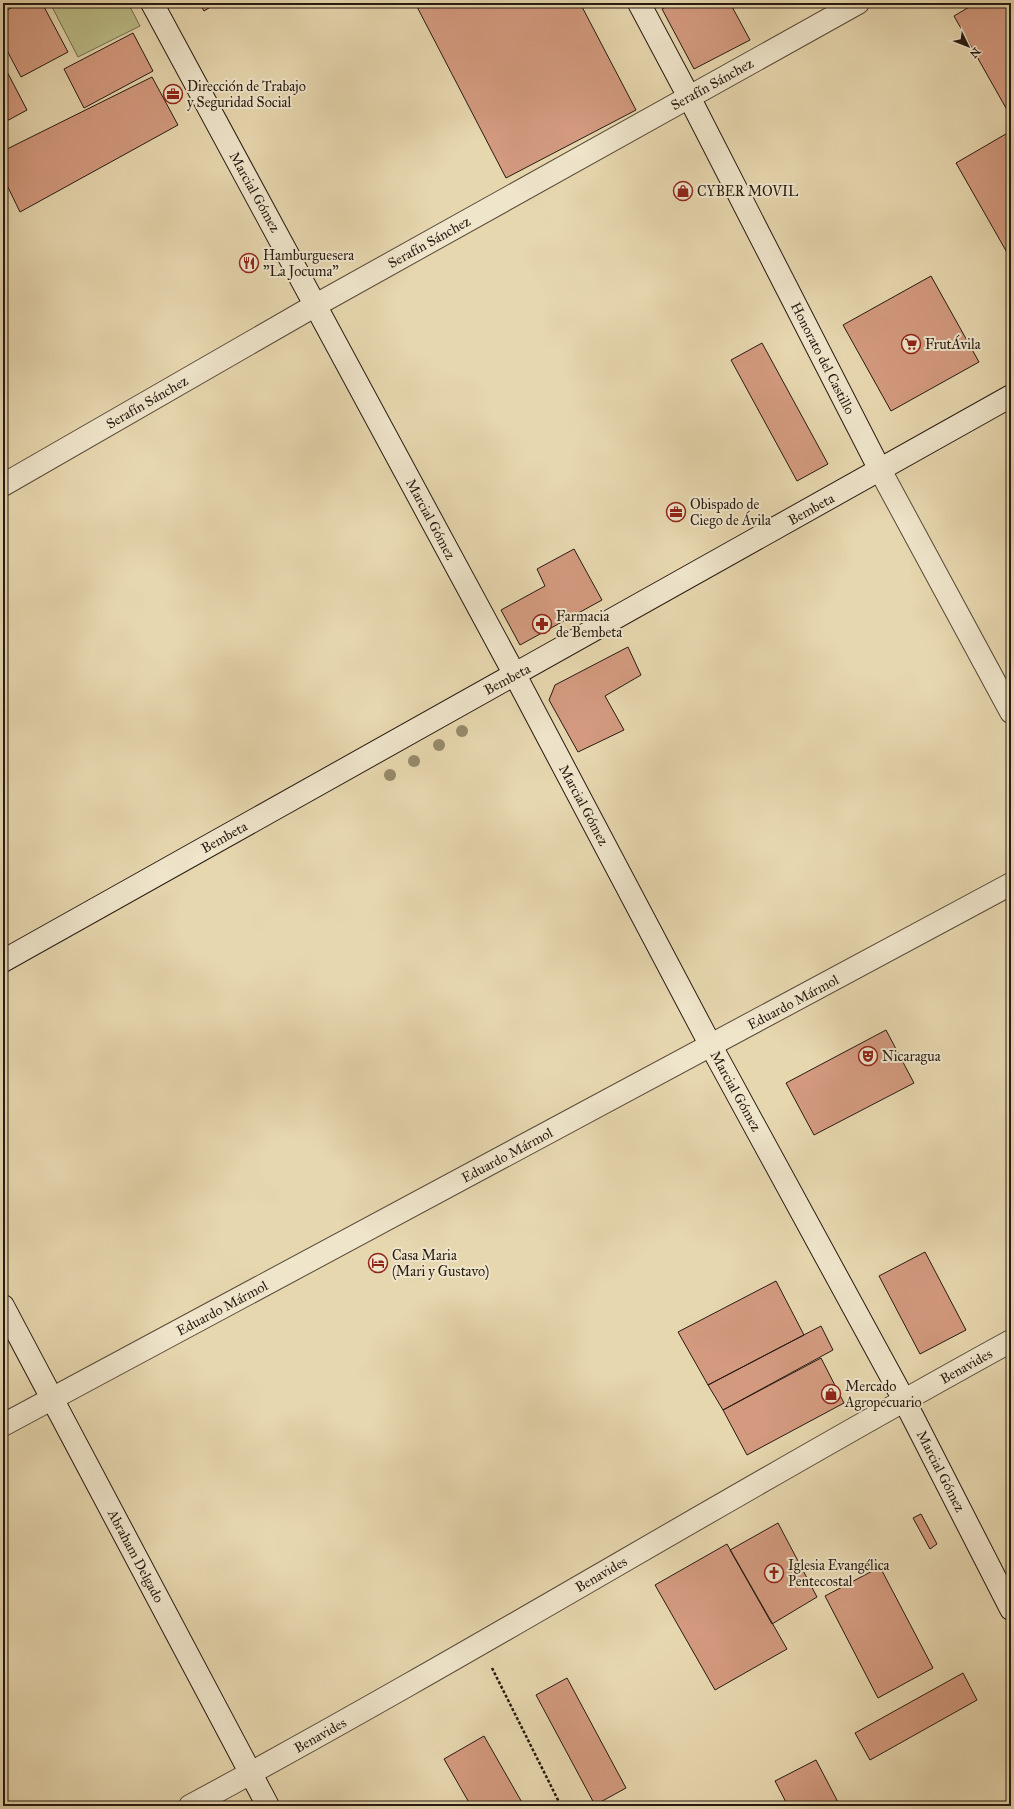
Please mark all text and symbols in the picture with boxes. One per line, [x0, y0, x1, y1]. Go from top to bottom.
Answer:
north arrow [948, 26, 988, 66]
text: N [967, 45, 983, 61]
street label: Serafín Sánchez [668, 55, 757, 114]
place label: Dirección de Trabajo y Seguridad Social [187, 78, 306, 111]
office icon: Dirección de Trabajo y Seguridad Social [162, 83, 184, 105]
street label: Marcial Gómez [225, 149, 284, 236]
shop icon: CYBER MOVIL [672, 180, 694, 202]
place label: CYBER MOVIL [697, 183, 799, 200]
street label: Serafín Sánchez [385, 213, 474, 272]
place label: Hamburguesera "La Jocuma" [263, 247, 354, 281]
restaurant icon: Hamburguesera "La Jocuma" [238, 252, 260, 274]
street label: Honorato del Castillo [787, 299, 858, 417]
supermarket icon: FrutÁvila [900, 333, 922, 355]
place label: FrutÁvila [925, 334, 981, 353]
street label: Serafín Sánchez [103, 372, 192, 433]
street label: Marcial Gómez [402, 476, 459, 563]
street label: Bembeta [785, 490, 837, 529]
place label: Obispado de Ciego de Ávila [690, 496, 771, 529]
office icon: Obispado de Ciego de Ávila [665, 501, 687, 523]
place label: Farmacia de Bembeta [556, 608, 622, 641]
pharmacy icon: Farmacia de Bembeta [531, 613, 553, 635]
street label: Bembeta [481, 660, 533, 699]
street label: Marcial Gómez [555, 762, 612, 849]
street label: Bembeta [198, 818, 250, 857]
street label: Eduardo Mármol [745, 971, 842, 1034]
theatre icon: Nicaragua [857, 1045, 879, 1067]
street label: Marcial Gómez [706, 1048, 765, 1135]
place label: Nicaragua [882, 1048, 941, 1065]
street label: Eduardo Mármol [459, 1124, 556, 1187]
place label: Casa Maria (Mari y Gustavo) [392, 1247, 489, 1281]
hotel icon: Casa Maria (Mari y Gustavo) [367, 1252, 389, 1274]
street label: Eduardo Mármol [174, 1277, 271, 1340]
street label: Benavides [937, 1345, 995, 1388]
place label: Mercado Agropecuario [844, 1378, 922, 1411]
shop icon: Mercado Agropecuario [820, 1383, 842, 1405]
street label: Marcial Gómez [913, 1428, 969, 1515]
street label: Abraham Delgado [103, 1506, 167, 1606]
street label: Benavides [572, 1553, 630, 1596]
place label: Iglesia Evangélica Pentecostal [788, 1557, 890, 1590]
church icon: Iglesia Evangélica Pentecostal [763, 1562, 785, 1584]
street label: Benavides [291, 1714, 349, 1757]

